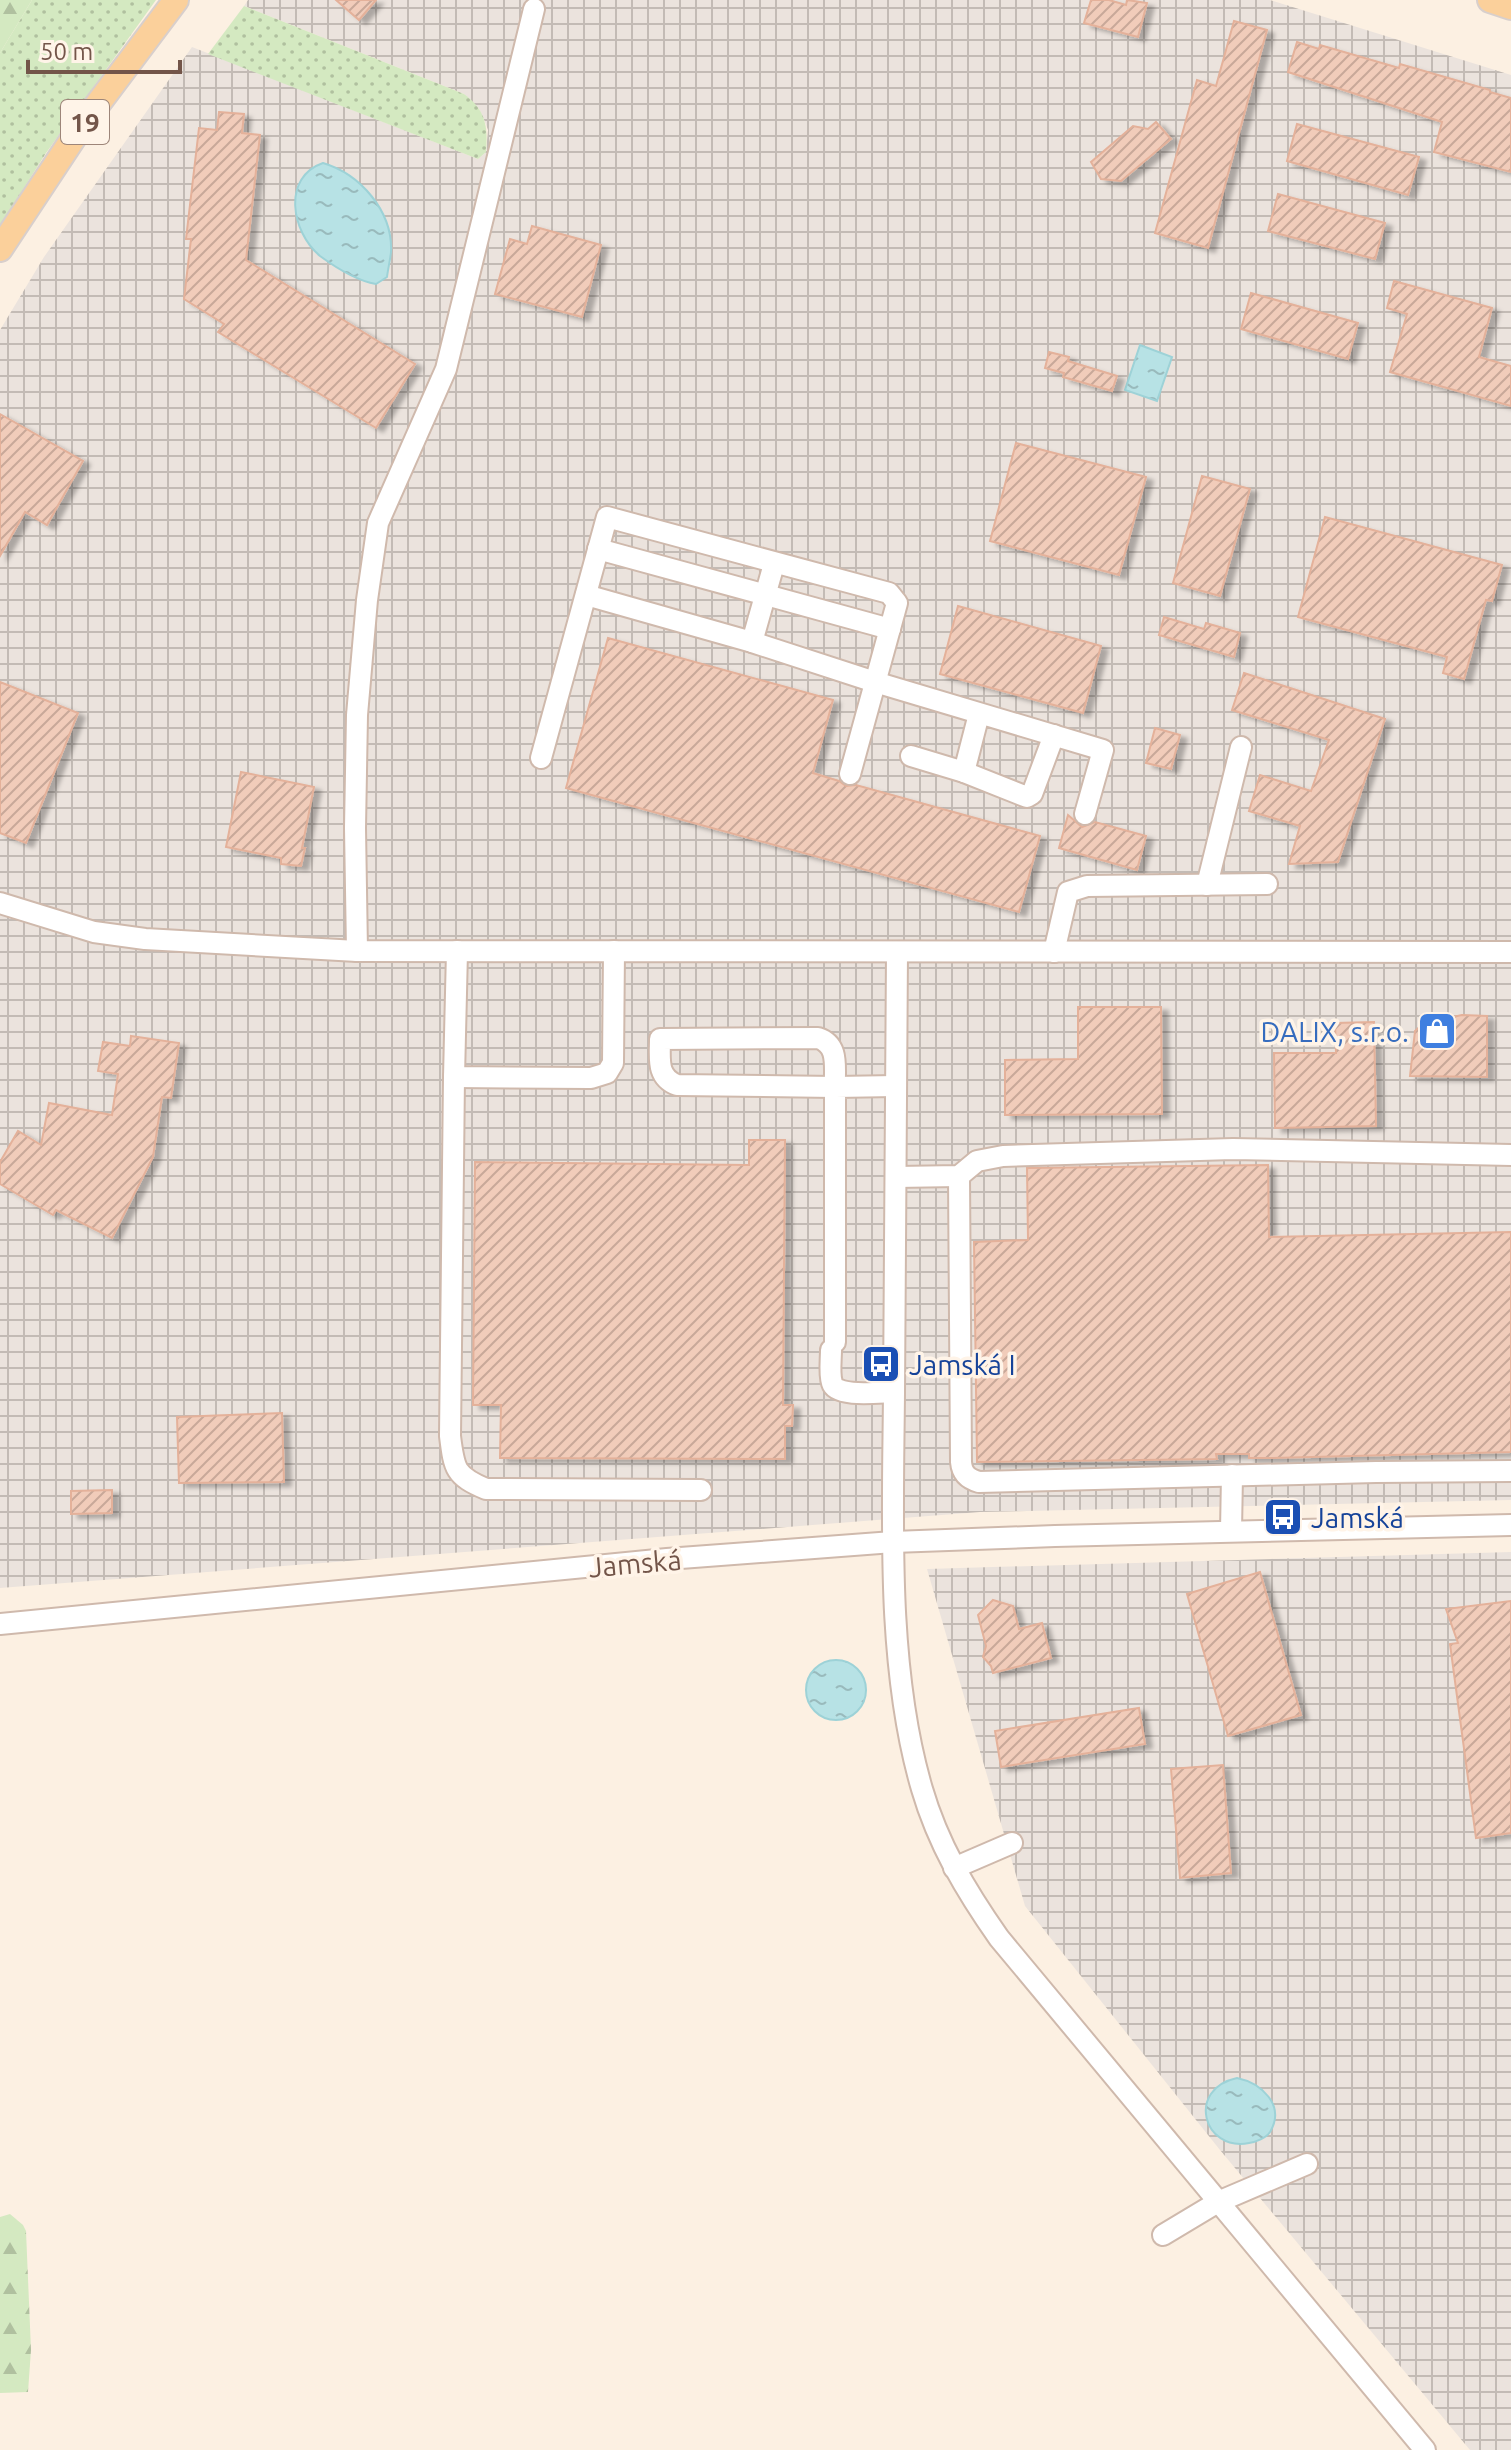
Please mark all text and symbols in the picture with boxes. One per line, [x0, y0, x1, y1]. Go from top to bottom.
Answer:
scale bar [28, 24, 180, 74]
text: 50 m [40, 38, 93, 65]
road number: 19 [61, 100, 109, 144]
shop icon: DALIX, s.r.o. [1416, 1010, 1458, 1052]
place label: DALIX, s.r.o. [1261, 1016, 1409, 1047]
bus stop icon: Jamská I [860, 1343, 902, 1385]
place label: Jamská I [909, 1349, 1016, 1380]
bus stop icon: Jamská [1262, 1496, 1304, 1538]
place label: Jamská [1311, 1502, 1404, 1533]
street label: Jamská [587, 1544, 683, 1582]

